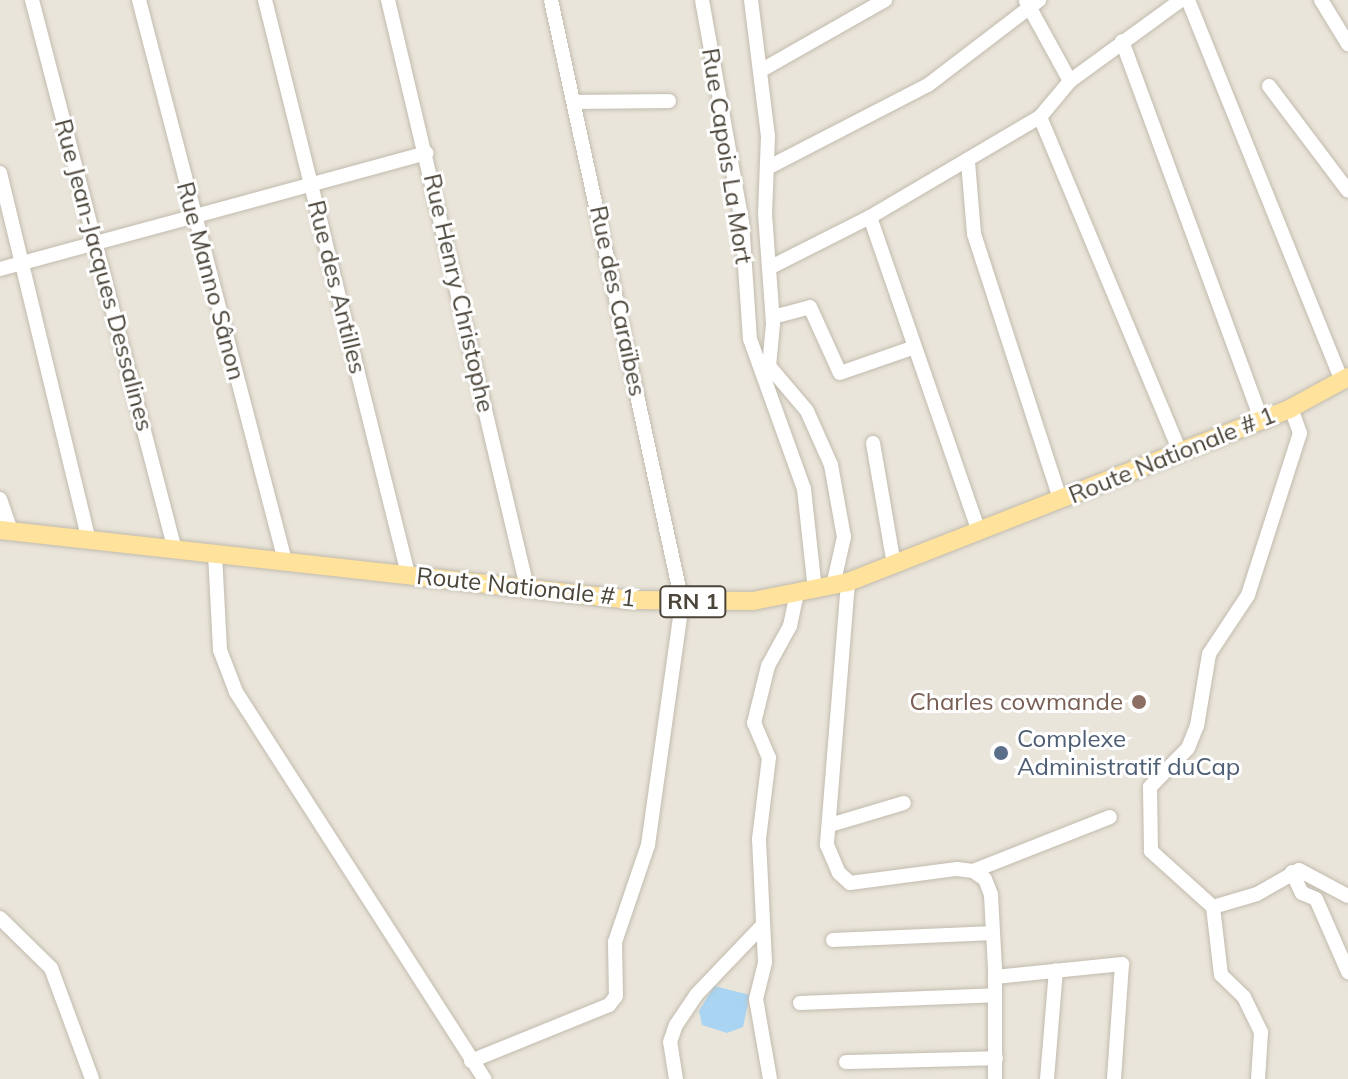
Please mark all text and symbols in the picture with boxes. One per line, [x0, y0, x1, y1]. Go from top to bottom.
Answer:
street label: Rue Capois La Mort [696, 46, 758, 266]
street label: Rue Jean-Jacques Dessalines [48, 116, 160, 434]
street label: Rue Henry Christophe [418, 171, 500, 415]
street label: Rue Manno Sânon [171, 179, 251, 383]
street label: Rue des Antilles [302, 197, 372, 377]
street label: Rue des Caraïbes [584, 203, 652, 399]
street label: Route Nationale # 1 [1065, 400, 1279, 510]
street label: Route Nationale # 1 [415, 561, 637, 613]
road number: RN 1 [659, 584, 727, 620]
place label: Charles cowmande [909, 688, 1123, 716]
marker: Charles cowmande [1130, 693, 1148, 711]
place label: Complexe Administratif duCap [1017, 725, 1240, 781]
marker: Complexe Administratif duCap [992, 744, 1010, 762]

